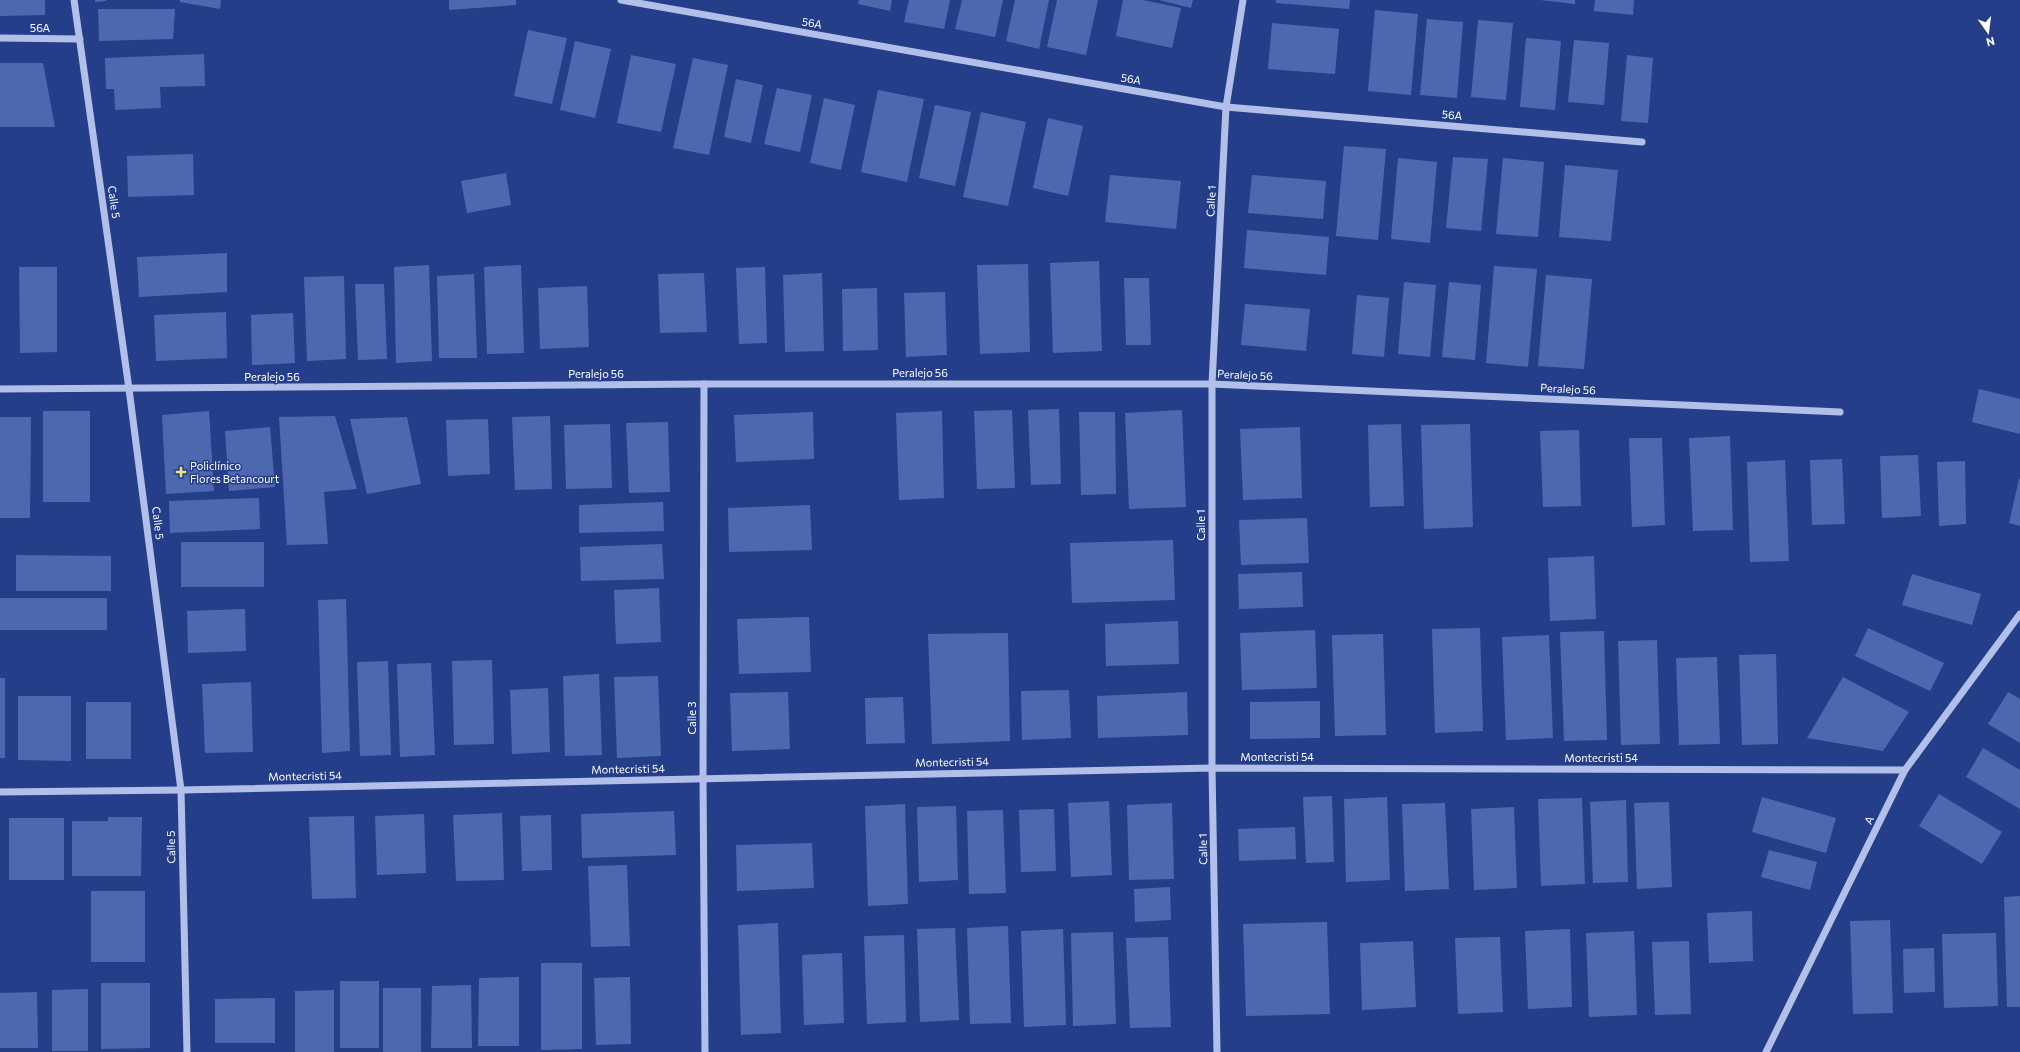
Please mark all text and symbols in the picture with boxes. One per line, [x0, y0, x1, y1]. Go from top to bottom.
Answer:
north arrow [1968, 12, 2008, 52]
street label: 56A [801, 14, 824, 31]
street label: 56A [30, 21, 51, 34]
text: N [1985, 35, 1996, 49]
street label: 56A [1120, 70, 1143, 87]
street label: 56A [1441, 107, 1463, 122]
street label: Calle 5 [106, 185, 123, 219]
street label: Calle 1 [1203, 185, 1218, 217]
street label: Peralejo 56 [892, 366, 948, 379]
street label: Peralejo 56 [568, 367, 624, 380]
street label: Peralejo 56 [1217, 367, 1273, 382]
street label: Peralejo 56 [244, 370, 300, 383]
street label: Peralejo 56 [1540, 381, 1596, 396]
place label: Policlínico Flores Betancourt [190, 459, 280, 485]
marker: Policlínico Flores Betancourt [175, 466, 187, 478]
street label: Calle 5 [150, 506, 167, 540]
street label: Calle 1 [1194, 509, 1207, 541]
street label: Calle 3 [685, 701, 698, 735]
street label: Montecristi 54 [1240, 750, 1314, 763]
street label: Montecristi 54 [1564, 751, 1638, 764]
street label: Montecristi 54 [915, 754, 989, 769]
street label: Montecristi 54 [591, 761, 665, 776]
street label: Montecristi 54 [268, 768, 342, 783]
street label: A [1861, 813, 1876, 826]
street label: Calle 5 [164, 830, 177, 864]
street label: Calle 1 [1196, 833, 1209, 865]

